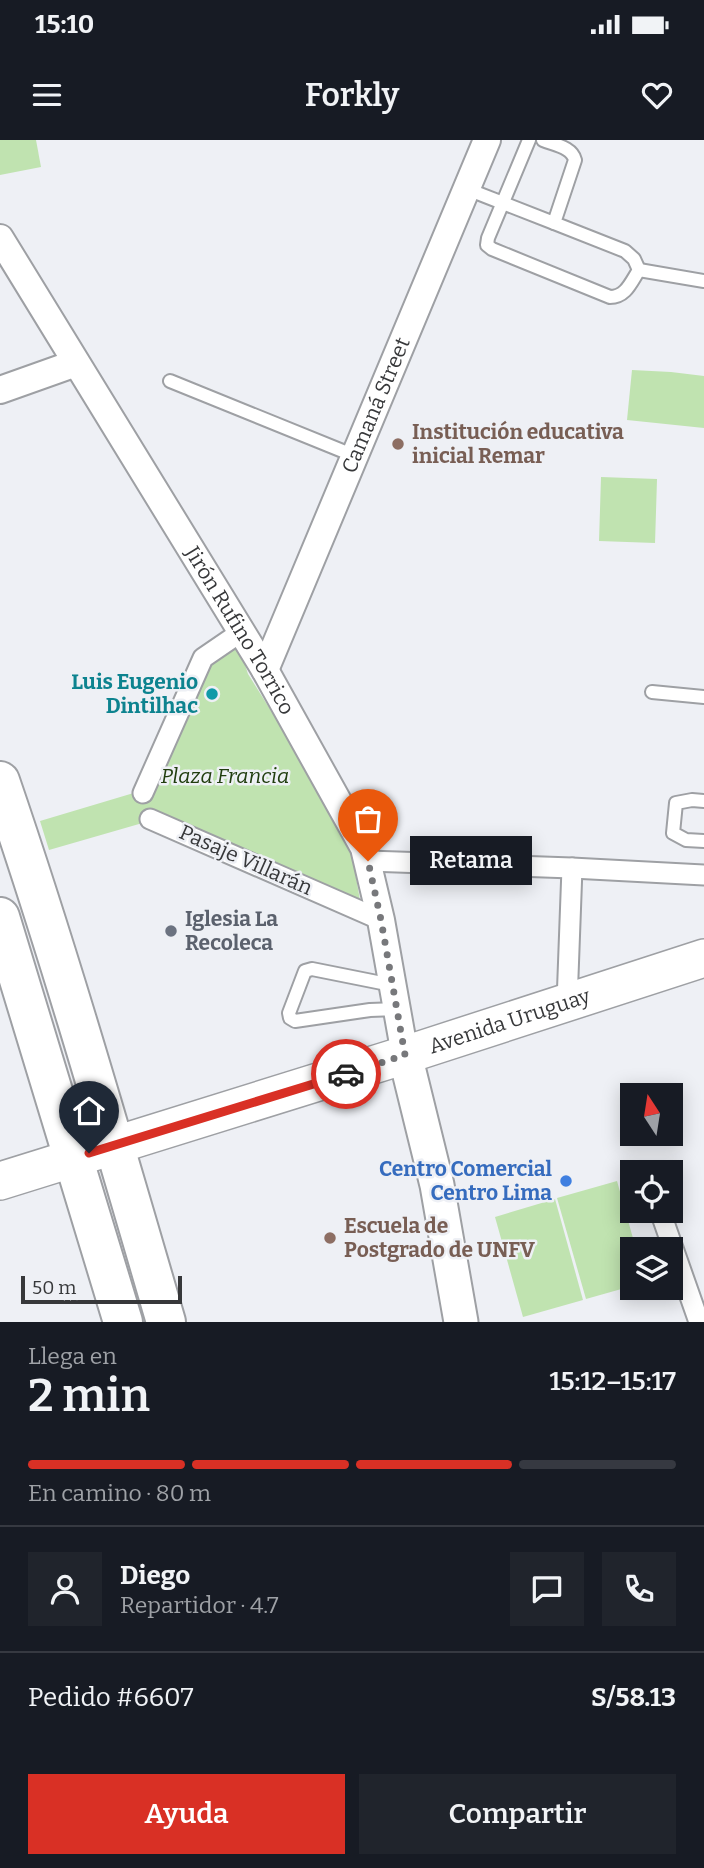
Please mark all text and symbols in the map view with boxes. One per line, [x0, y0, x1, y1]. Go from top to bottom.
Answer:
text: 15:10 [35, 9, 94, 40]
icon: menu [28, 76, 66, 114]
text: Forkly [305, 76, 399, 114]
icon: heart [638, 76, 676, 114]
street label: Camaná Street [336, 333, 416, 477]
place label: Institución educativa inicial Remar [412, 419, 624, 469]
marker: Institución educativa inicial Remar [390, 436, 406, 452]
street label: Jirón Rufino Torrico [179, 541, 300, 719]
place label: Luis Eugenio Dintilhac [71, 669, 198, 719]
marker: Luis Eugenio Dintilhac [204, 686, 220, 702]
park label: Plaza Francia [161, 763, 289, 789]
pin [338, 789, 398, 861]
icon: bag [349, 800, 387, 838]
street label: Pasaje Villarán [175, 819, 317, 901]
callout: Retama [410, 836, 532, 886]
text: Retama [429, 846, 513, 874]
place label: Iglesia La Recoleca [185, 906, 278, 956]
marker: Iglesia La Recoleca [163, 923, 179, 939]
street label: Avenida Uruguay [425, 983, 594, 1059]
courier [311, 1039, 381, 1109]
icon: car [327, 1055, 365, 1093]
pin [59, 1081, 119, 1153]
north arrow [620, 1083, 682, 1146]
map controls [620, 1083, 683, 1300]
icon: home [70, 1092, 108, 1130]
place label: Centro Comercial Centro Lima [379, 1156, 552, 1206]
button: locate [620, 1160, 683, 1223]
marker: Centro Comercial Centro Lima [558, 1173, 574, 1189]
place label: Escuela de Postgrado de UNFV [344, 1213, 535, 1263]
marker: Escuela de Postgrado de UNFV [322, 1230, 338, 1246]
button: layers [620, 1237, 683, 1300]
scale bar [21, 1273, 182, 1305]
text: 50 m [32, 1276, 76, 1299]
text: Llega en [28, 1342, 117, 1370]
text: 15:12–15:17 [549, 1366, 676, 1397]
text: 2 min [28, 1368, 150, 1423]
text: En camino · 80 m [28, 1479, 211, 1507]
button: person [28, 1552, 102, 1626]
button: chat [510, 1552, 584, 1626]
button: phone [602, 1552, 676, 1626]
text: Diego [120, 1560, 190, 1591]
text: Repartidor · 4.7 [120, 1591, 279, 1619]
text: Pedido #6607 [28, 1682, 194, 1713]
text: S/58.13 [591, 1682, 676, 1713]
button: Ayuda [28, 1774, 345, 1854]
button: Compartir [359, 1774, 676, 1854]

